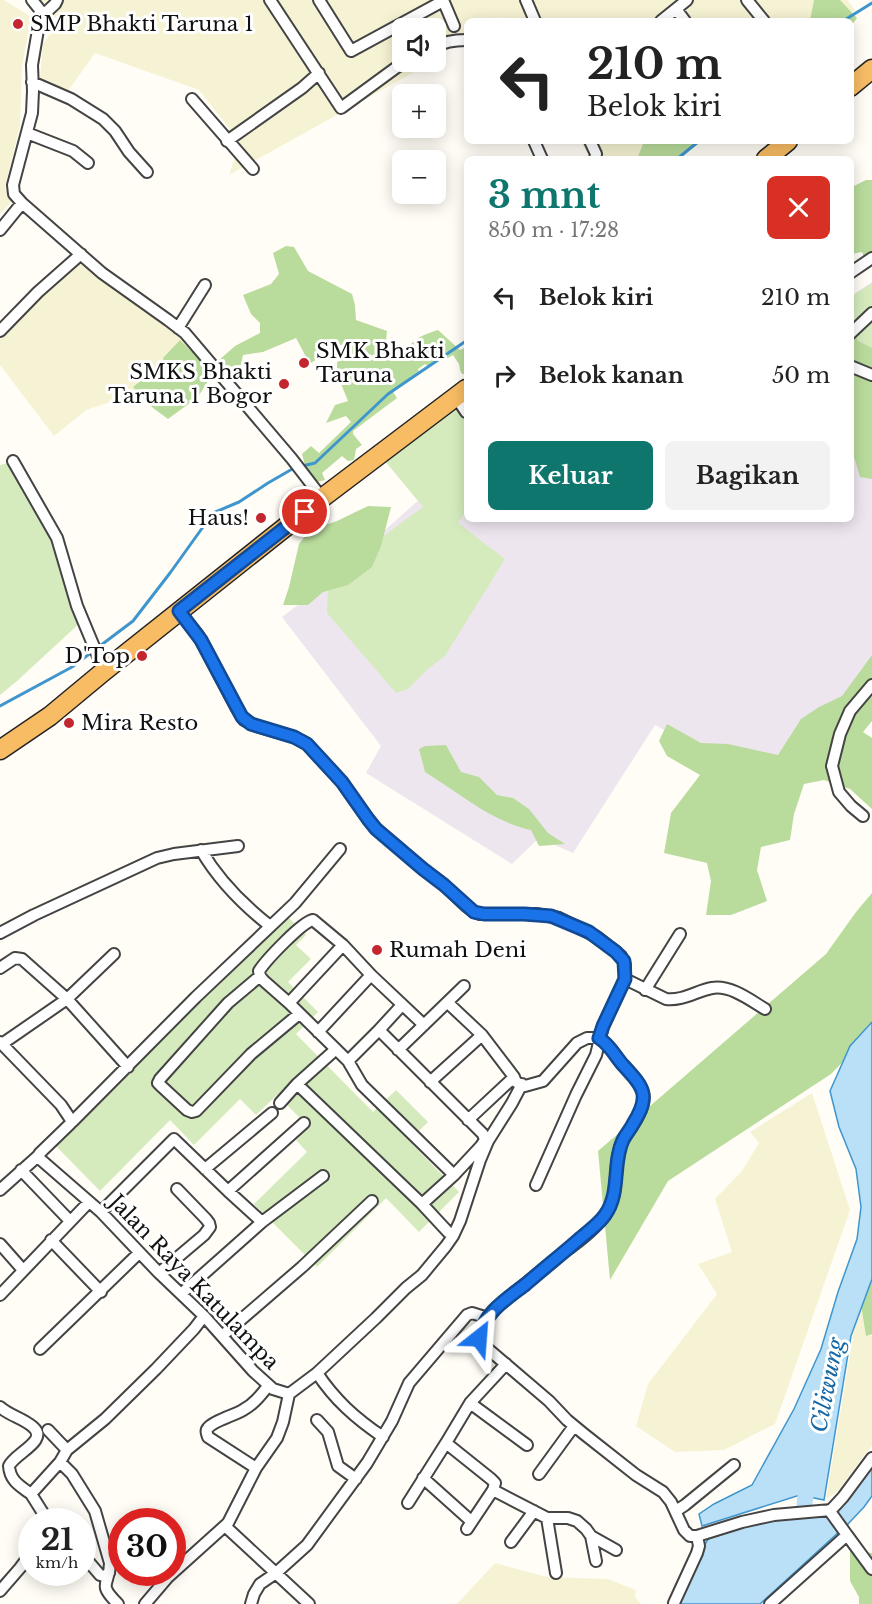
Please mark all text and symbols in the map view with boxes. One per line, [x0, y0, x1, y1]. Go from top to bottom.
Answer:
place label: SMP Bhakti Taruna 1 [30, 11, 254, 37]
marker: SMP Bhakti Taruna 1 [11, 17, 25, 31]
map controls [392, 18, 446, 204]
button: sound [392, 18, 446, 72]
text: 210 m [587, 38, 722, 90]
icon: left [488, 42, 566, 120]
button: + [392, 84, 446, 138]
text: Belok kiri [587, 90, 722, 123]
button: − [392, 150, 446, 204]
text: 3 mnt [488, 173, 600, 218]
button: close [767, 176, 830, 239]
text: 850 m · 17:28 [488, 218, 619, 242]
icon: left [488, 281, 521, 314]
text: Belok kiri [539, 284, 653, 311]
text: 210 m [761, 284, 830, 311]
place label: SMK Bhakti Taruna [316, 338, 445, 388]
marker: SMK Bhakti Taruna [297, 356, 311, 370]
place label: SMKS Bhakti Taruna 1 Bogor [108, 359, 272, 409]
icon: right [488, 359, 521, 392]
text: Belok kanan [539, 362, 684, 389]
text: 50 m [772, 362, 830, 389]
marker: SMKS Bhakti Taruna 1 Bogor [277, 377, 291, 391]
button: Keluar [488, 441, 653, 510]
button: Bagikan [665, 441, 830, 510]
pin [279, 486, 330, 537]
icon: arrive [288, 495, 321, 528]
place label: Haus! [188, 505, 249, 531]
marker: Haus! [254, 511, 268, 525]
place label: D'Top [65, 643, 130, 669]
marker: D'Top [135, 649, 149, 663]
place label: Mira Resto [81, 710, 198, 736]
marker: Mira Resto [62, 716, 76, 730]
place label: Rumah Deni [389, 937, 527, 963]
marker: Rumah Deni [370, 943, 384, 957]
street label: Jalan Raya Katulampa [101, 1187, 285, 1375]
position arrow [447, 1306, 511, 1370]
water label: Ciliwung [805, 1334, 850, 1435]
speed limit sign: 30 [108, 1508, 186, 1586]
text: 21 [41, 1521, 73, 1558]
text: km/h [36, 1553, 78, 1572]

